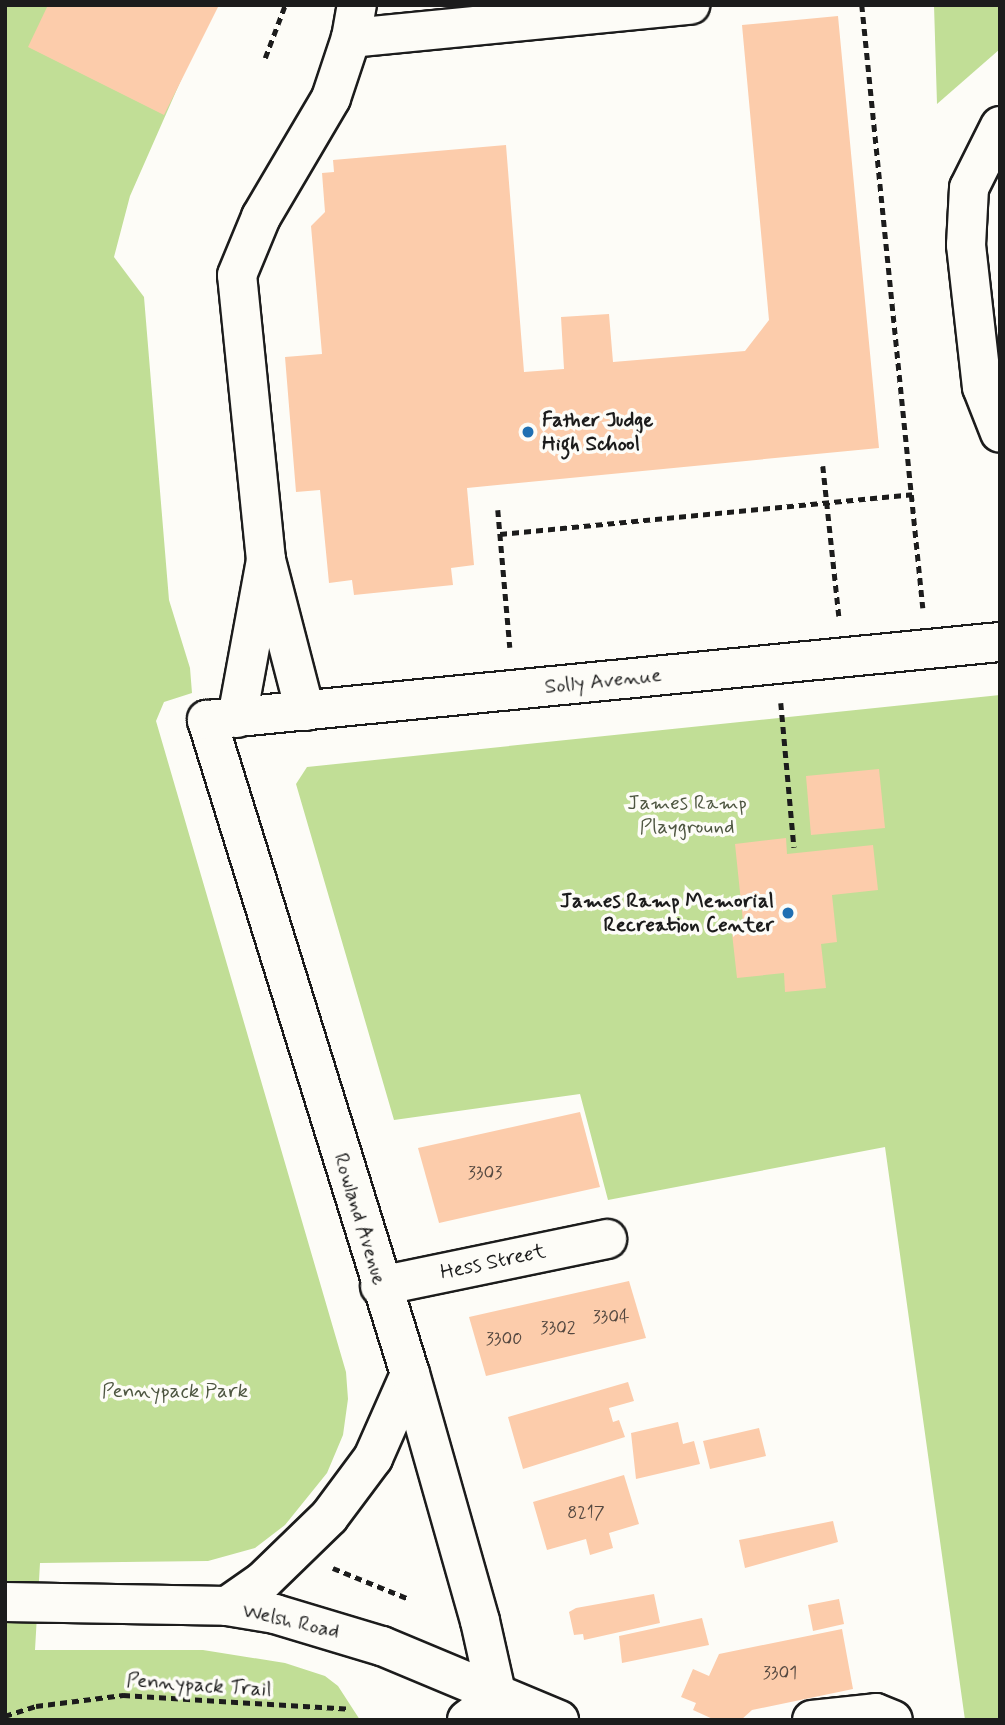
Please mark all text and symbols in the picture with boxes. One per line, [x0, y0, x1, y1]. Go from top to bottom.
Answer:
place label: Father Judge High School [542, 407, 658, 457]
marker: Father Judge High School [520, 424, 536, 440]
street label: Solly Avenue [546, 663, 660, 699]
park label: James Ramp Playground [628, 790, 746, 840]
place label: James Ramp Memorial Recreation Center [562, 888, 774, 938]
marker: James Ramp Memorial Recreation Center [780, 905, 796, 921]
street label: Rowland Avenue [327, 1147, 393, 1291]
house number: 3303 [468, 1162, 502, 1184]
street label: Hess Street [438, 1239, 548, 1285]
house number: 3304 [592, 1306, 630, 1328]
house number: 3302 [540, 1317, 576, 1339]
house number: 3300 [486, 1328, 522, 1350]
park label: Pennypack Park [103, 1378, 247, 1404]
house number: 8217 [567, 1502, 605, 1524]
street label: Welsh Road [240, 1598, 342, 1644]
house number: 3301 [763, 1662, 797, 1684]
street label: Pennypack Trail [128, 1668, 270, 1702]

